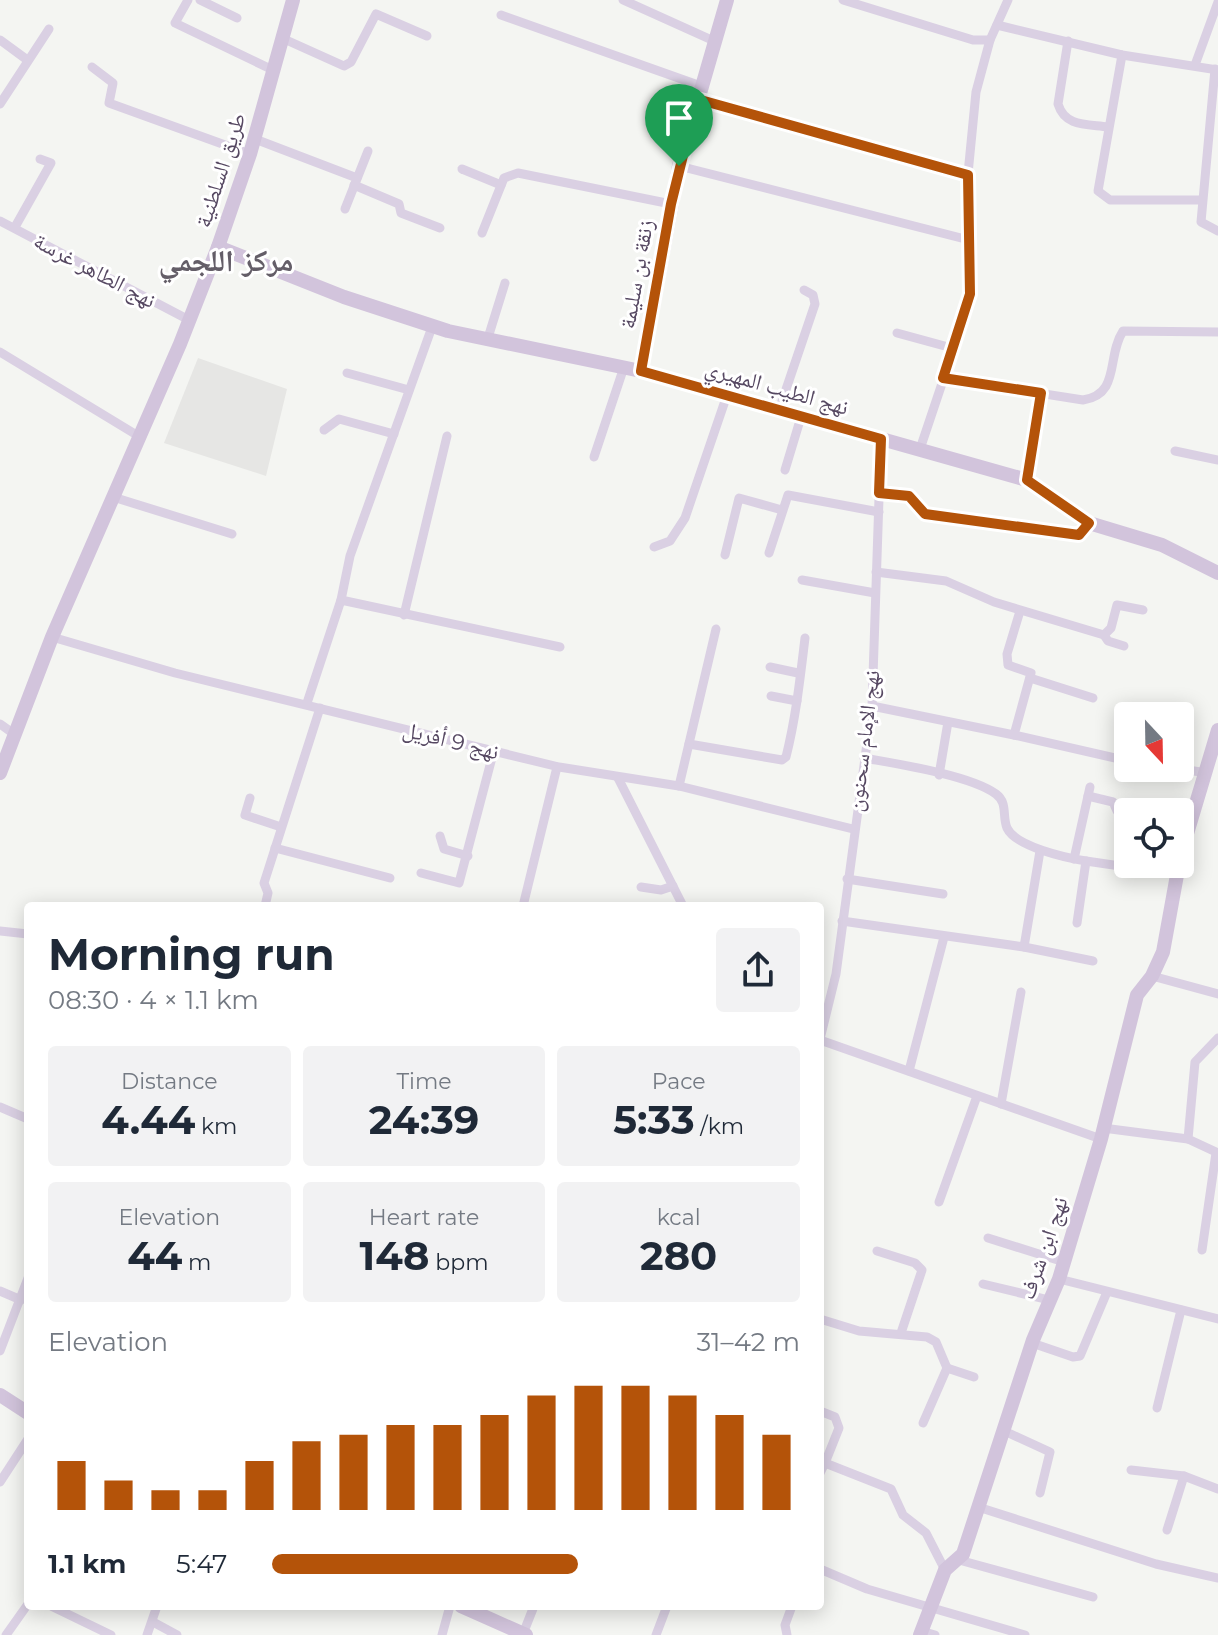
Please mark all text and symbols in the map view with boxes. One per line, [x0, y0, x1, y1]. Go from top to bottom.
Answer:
pin [645, 84, 713, 166]
icon: arrive [657, 96, 701, 140]
street label: طريق السلطنية [189, 109, 252, 231]
street label: زنقة بن سليمة [614, 217, 659, 331]
street label: نهج الطاهر غرسة [29, 227, 160, 314]
district label: مركز اللجمي [159, 242, 293, 284]
street label: نهج الطيب المهيري [701, 354, 852, 424]
street label: نهج الإمام سحنون [841, 669, 887, 813]
north arrow [1114, 702, 1194, 782]
map controls [1114, 702, 1194, 878]
street label: نهج 9 أفريل [400, 716, 502, 765]
button: locate [1114, 798, 1194, 878]
text: Morning run [48, 927, 335, 981]
button: share [716, 928, 800, 1012]
text: 08:30 · 4 × 1.1 km [48, 984, 259, 1016]
text: Distance [121, 1068, 218, 1095]
text: Time [396, 1068, 452, 1095]
text: Pace [652, 1068, 706, 1095]
text: 4.44 [101, 1095, 195, 1144]
text: 24:39 [369, 1095, 479, 1144]
text: 5:33 [613, 1095, 695, 1144]
text: km [195, 1113, 237, 1140]
text: /km [695, 1113, 744, 1140]
street label: نهج ابن شرف [1013, 1193, 1074, 1303]
text: Elevation [118, 1204, 220, 1231]
text: Heart rate [369, 1204, 479, 1231]
text: kcal [657, 1204, 701, 1231]
text: 44 [127, 1231, 182, 1280]
text: 148 [359, 1231, 430, 1280]
text: 280 [640, 1231, 717, 1280]
text: m [182, 1249, 211, 1276]
text: bpm [430, 1249, 488, 1276]
text: Elevation [48, 1326, 168, 1358]
text: 31–42 m [696, 1326, 800, 1358]
text: 1.1 km [48, 1548, 126, 1580]
text: 5:47 [176, 1548, 227, 1580]

